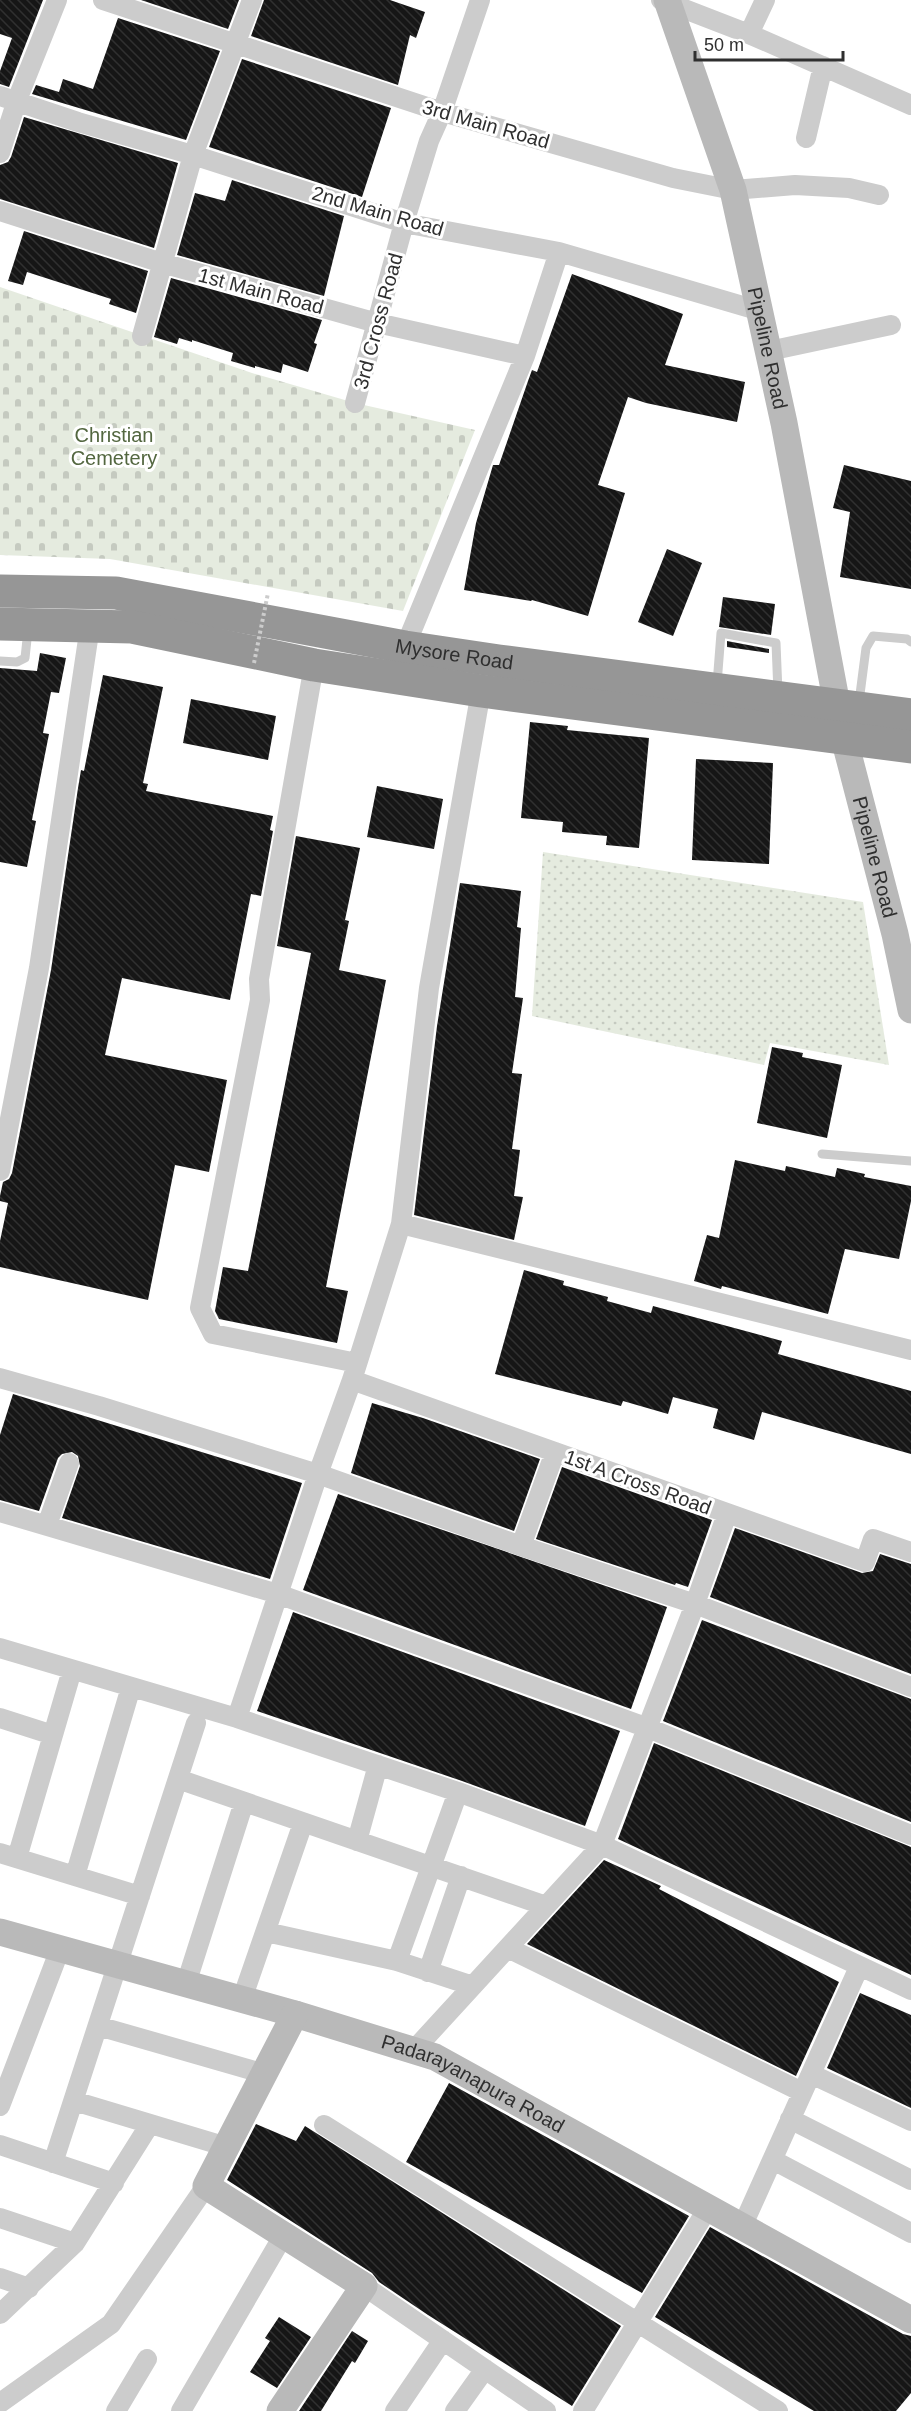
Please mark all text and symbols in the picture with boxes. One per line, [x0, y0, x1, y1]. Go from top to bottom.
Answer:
scale bar [695, 24, 844, 62]
text: 50 m [704, 35, 744, 55]
street label: 3rd Main Road [420, 95, 552, 153]
street label: 2nd Main Road [310, 182, 446, 240]
street label: 3rd Cross Road [349, 251, 407, 391]
street label: 1st Main Road [196, 264, 326, 318]
street label: Pipeline Road [744, 285, 792, 411]
park label: Christian Cemetery [71, 424, 157, 469]
street label: Mysore Road [394, 634, 515, 674]
street label: Pipeline Road [849, 794, 901, 920]
street label: 1st A Cross Road [562, 1445, 714, 1519]
street label: Padarayanapura Road [379, 2030, 568, 2137]

